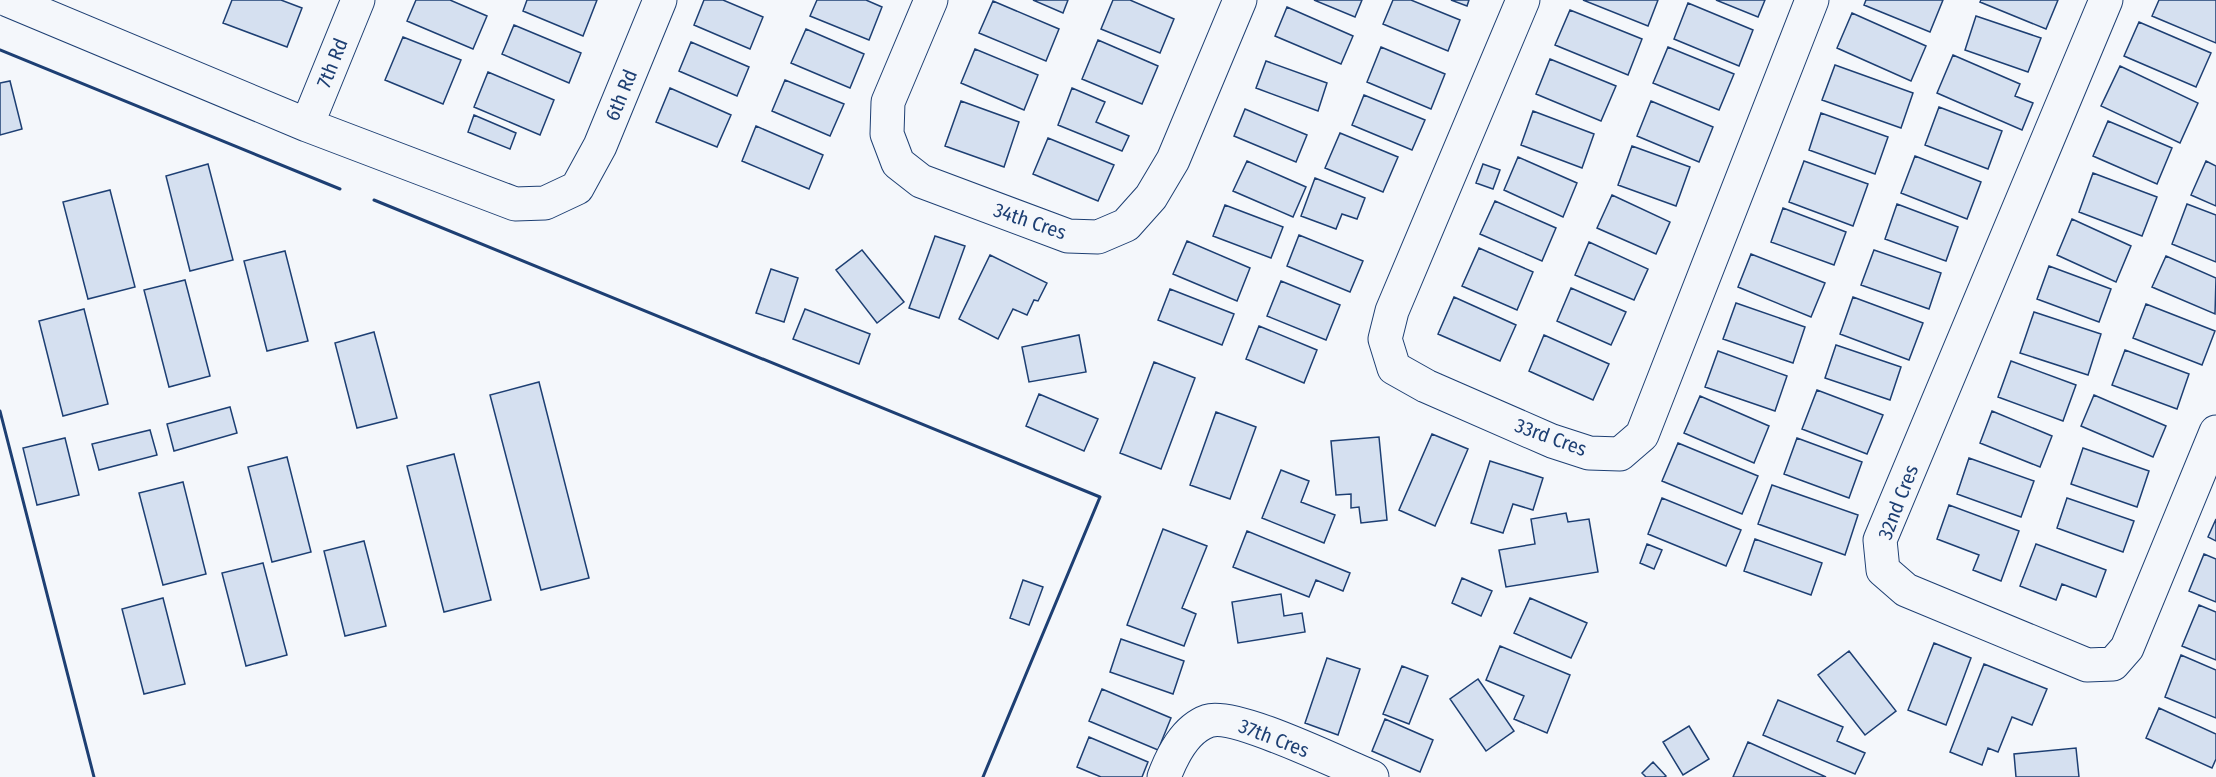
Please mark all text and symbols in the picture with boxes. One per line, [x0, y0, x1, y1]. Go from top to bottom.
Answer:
street label: 7th Rd [311, 35, 353, 91]
street label: 6th Rd [600, 66, 642, 124]
street label: 34th Cres [991, 197, 1069, 245]
street label: 33rd Cres [1512, 413, 1590, 461]
street label: 32nd Cres [1873, 461, 1923, 543]
street label: 37th Cres [1235, 714, 1313, 762]

